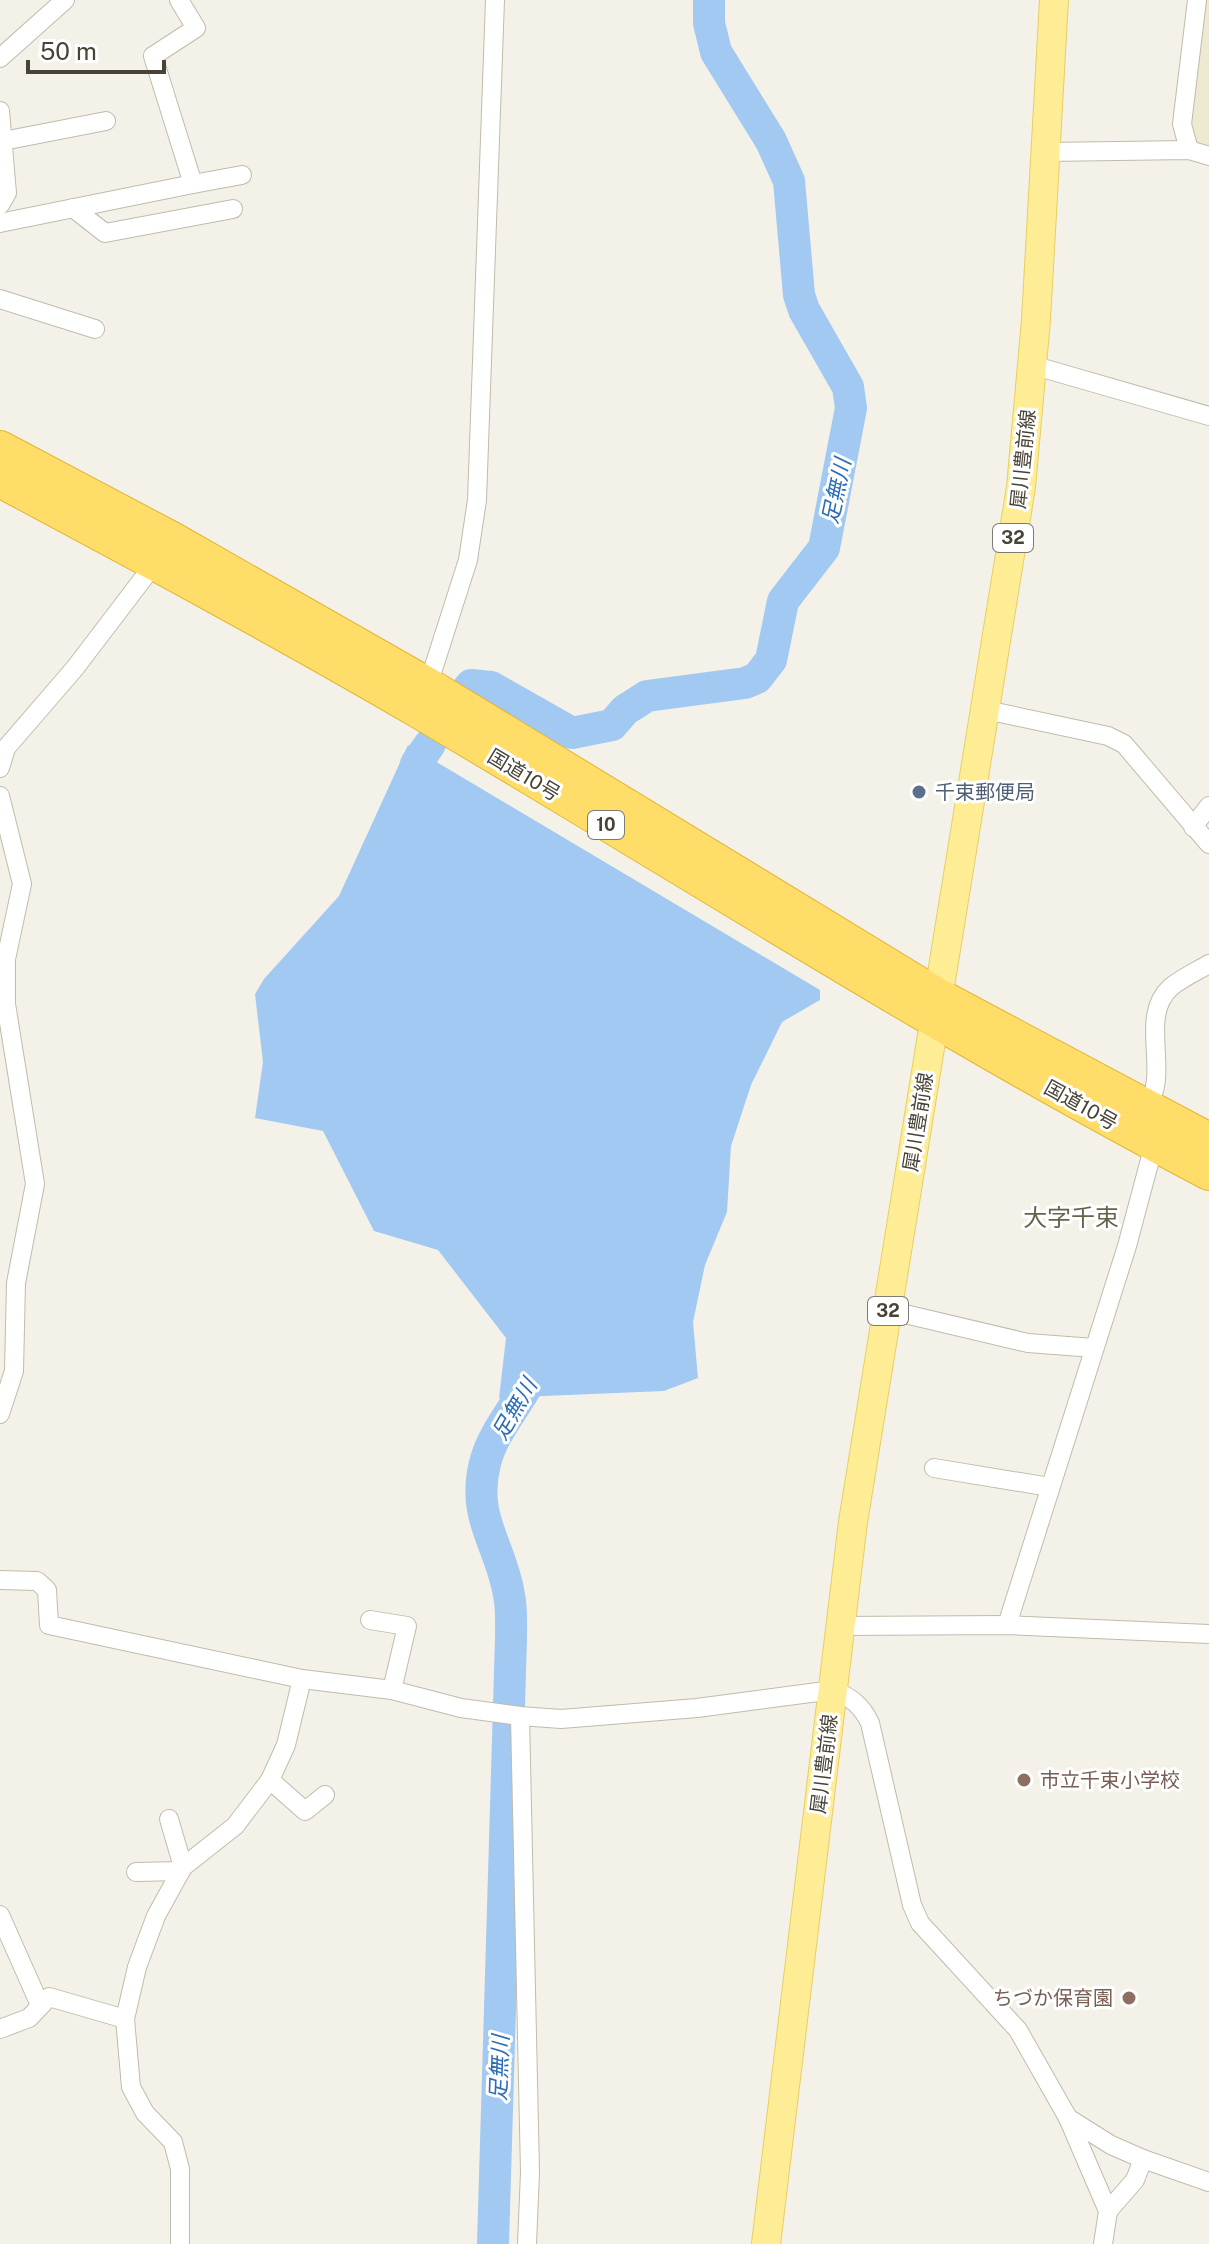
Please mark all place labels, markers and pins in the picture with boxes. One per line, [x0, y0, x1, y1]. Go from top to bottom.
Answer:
place label: 千束郵便局 [935, 780, 1035, 804]
marker: 千束郵便局 [910, 783, 928, 801]
place label: 市立千束小学校 [1040, 1768, 1180, 1792]
marker: 市立千束小学校 [1015, 1771, 1033, 1789]
place label: ちづか保育園 [993, 1986, 1113, 2010]
marker: ちづか保育園 [1120, 1989, 1138, 2007]

